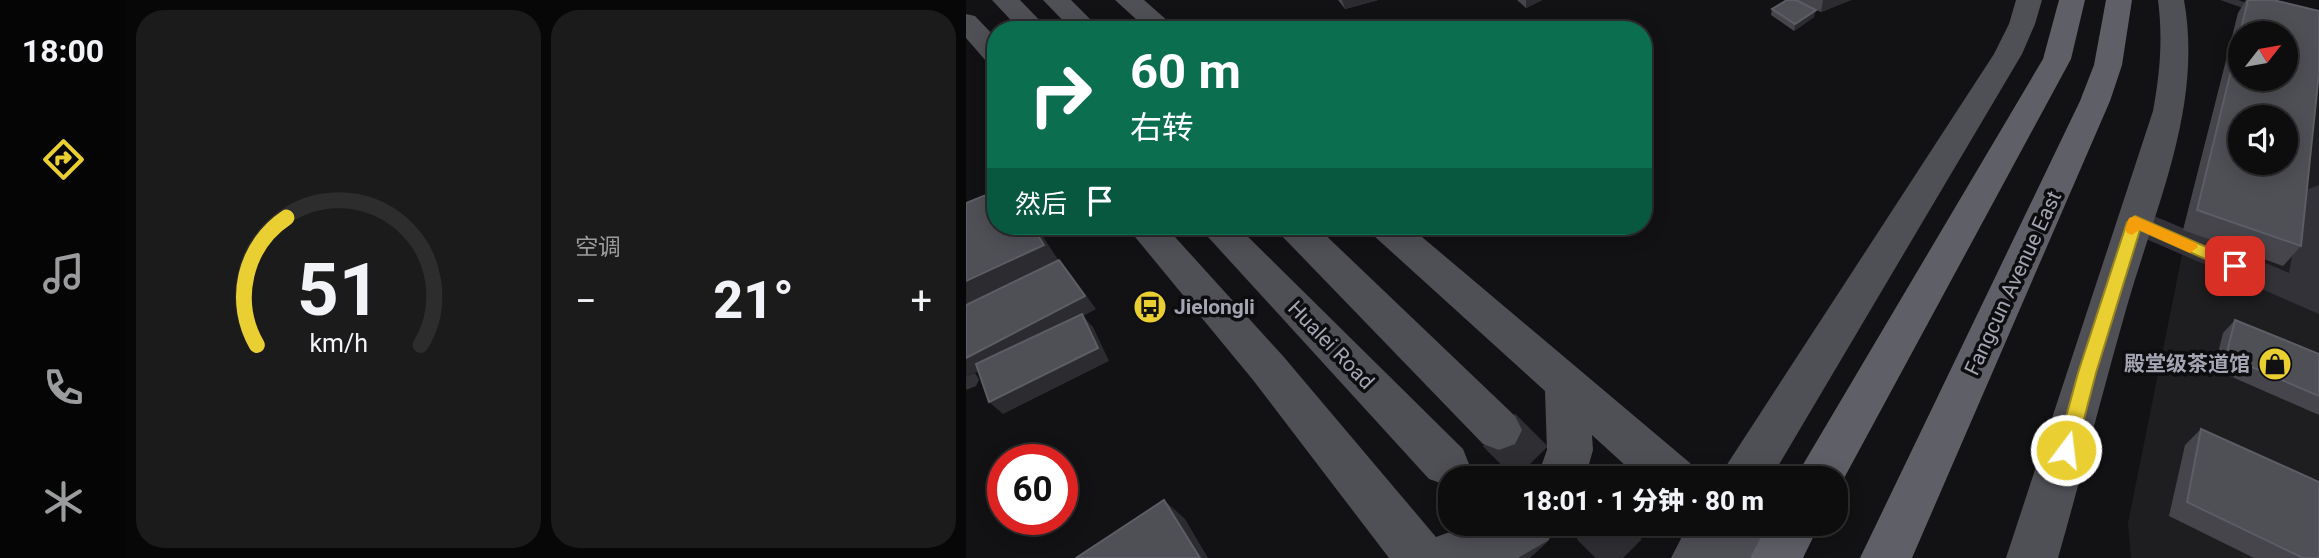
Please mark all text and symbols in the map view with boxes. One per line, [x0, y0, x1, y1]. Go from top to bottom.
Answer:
north arrow [2228, 21, 2298, 91]
map controls [2228, 21, 2298, 175]
text: 18:00 [22, 32, 104, 70]
text: 60 m [1130, 43, 1241, 100]
icon: right [1015, 49, 1106, 140]
button: sound [2228, 105, 2298, 175]
text: 右转 [1130, 109, 1194, 147]
icon: directions [39, 135, 88, 184]
icon: arrive [1081, 182, 1119, 220]
street label: Fangcun Avenue East [1960, 187, 2066, 379]
text: 然后 [1015, 189, 1067, 219]
text: 空调 [575, 234, 621, 261]
pin [2205, 236, 2265, 296]
text: 51 [297, 247, 380, 333]
icon: arrive [2216, 247, 2254, 285]
icon: music [39, 249, 88, 298]
text: 21° [713, 270, 794, 331]
text: − [575, 279, 597, 323]
text: + [910, 279, 932, 323]
bus stop icon: Jielongli [1131, 288, 1169, 326]
place label: Jielongli [1174, 295, 1255, 319]
street label: Hualei Road [1283, 296, 1379, 394]
text: km/h [309, 329, 368, 358]
shop icon: 殿堂级茶道馆 [2256, 345, 2294, 383]
place label: 殿堂级茶道馆 [2124, 352, 2250, 376]
icon: phone [39, 363, 88, 412]
position arrow [2029, 413, 2103, 487]
speed limit sign: 60 [987, 444, 1078, 535]
icon: climate [39, 477, 88, 526]
text: 18:01 · 1 分钟 · 80 m [1522, 486, 1764, 516]

